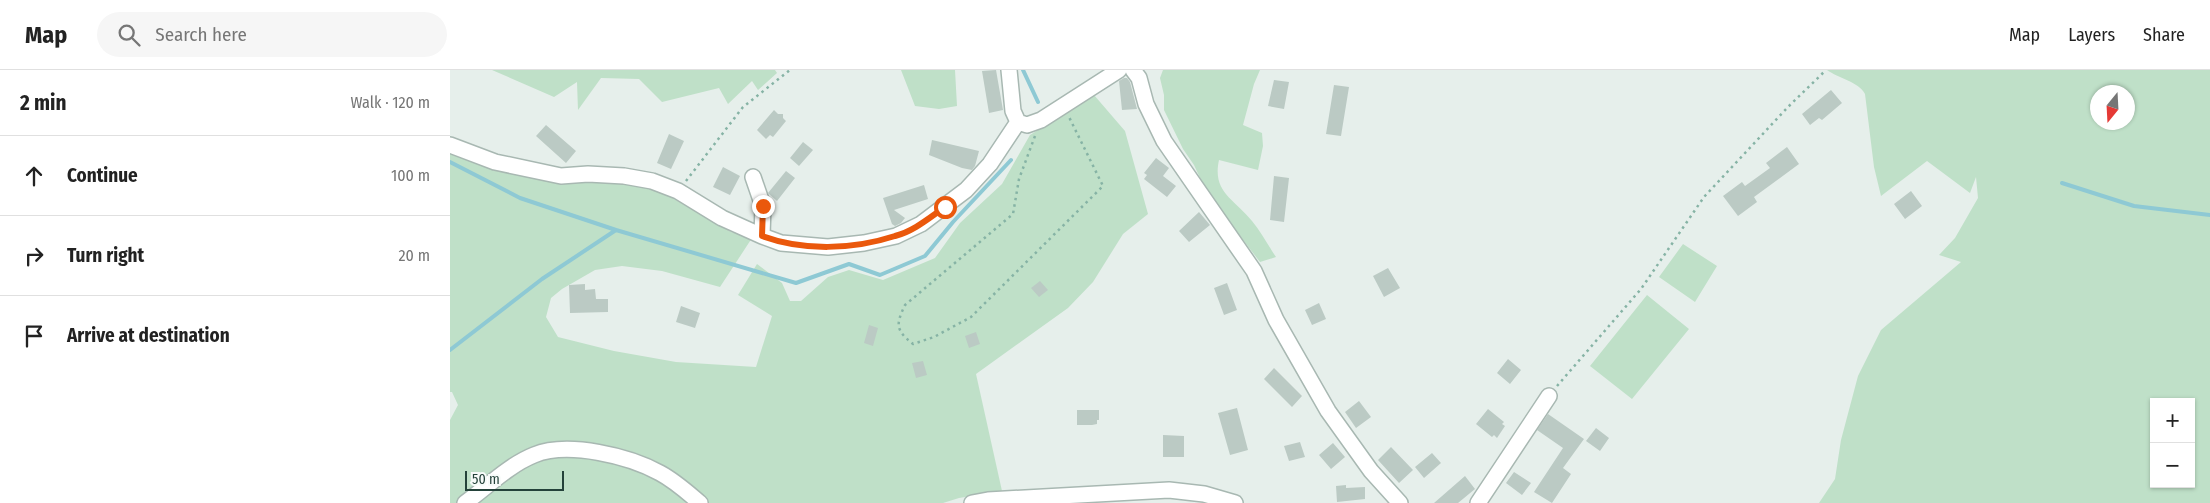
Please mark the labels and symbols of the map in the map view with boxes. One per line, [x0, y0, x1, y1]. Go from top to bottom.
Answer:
north arrow [2090, 85, 2135, 130]
route end [752, 195, 775, 218]
route start [934, 196, 957, 219]
scale bar [465, 468, 564, 491]

